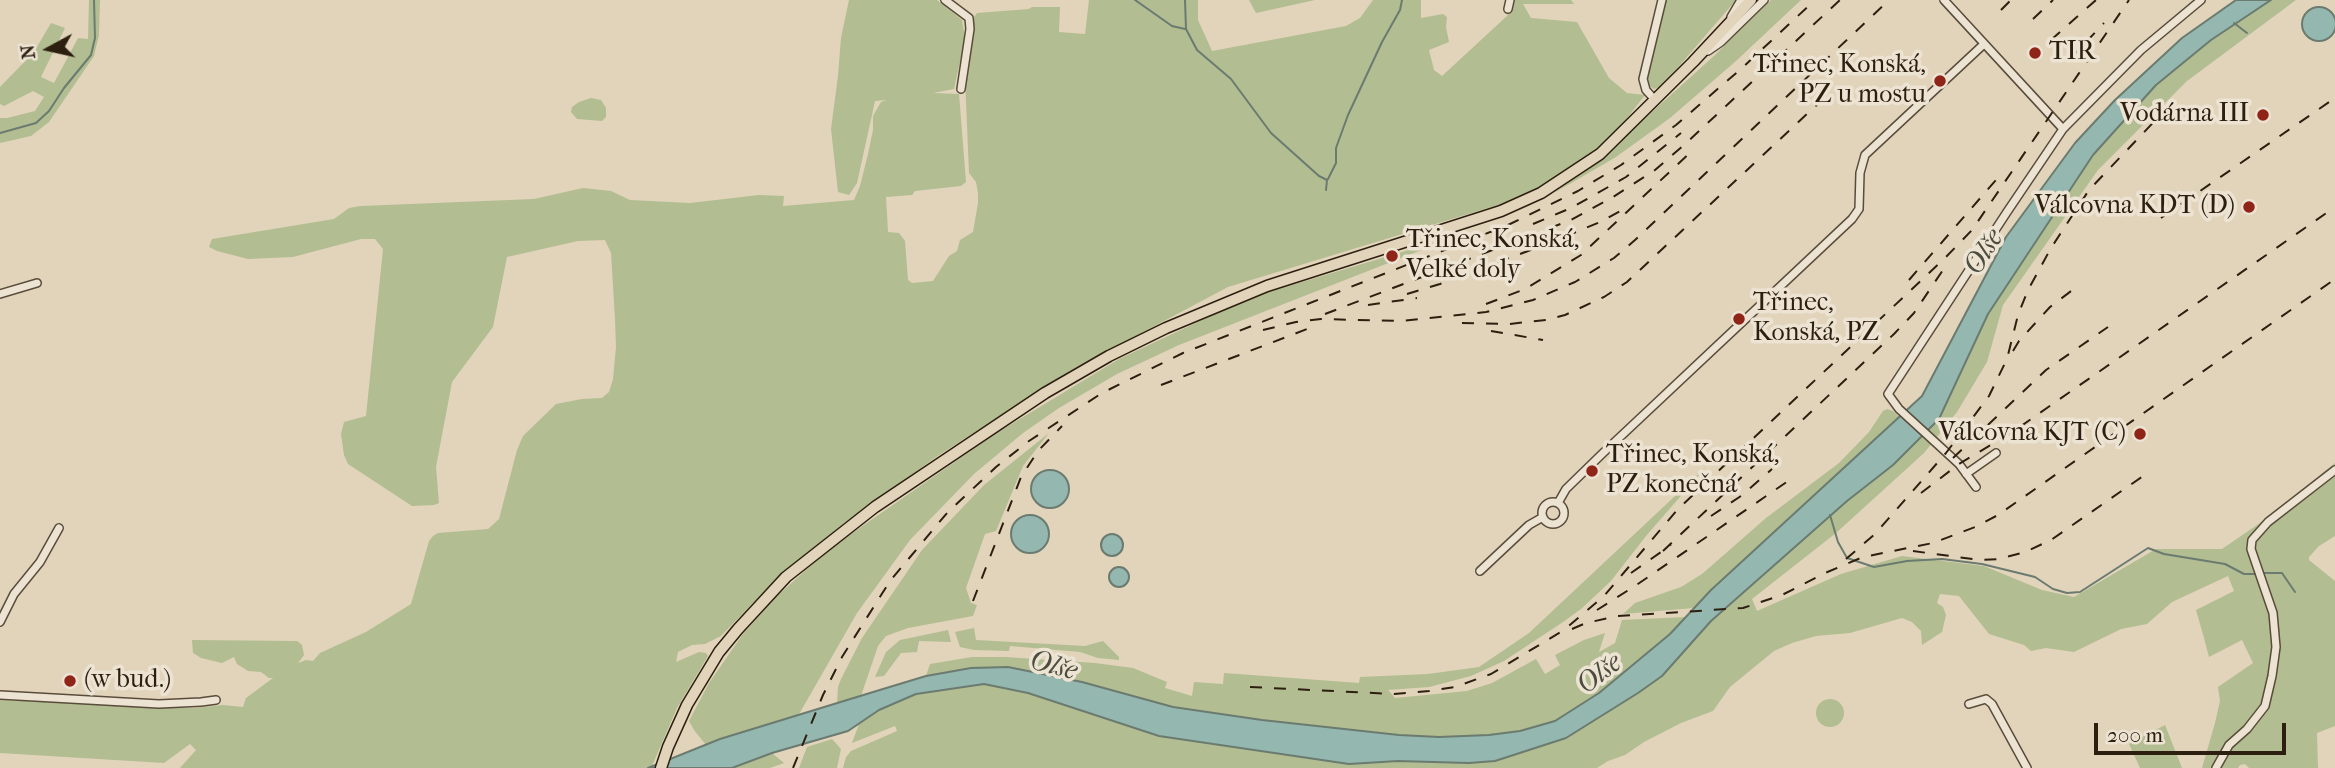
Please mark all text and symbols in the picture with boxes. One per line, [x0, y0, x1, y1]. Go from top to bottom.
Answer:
north arrow [14, 14, 84, 84]
place label: TIR [2049, 37, 2096, 69]
text: N [16, 43, 40, 61]
marker: TIR [2027, 45, 2043, 61]
place label: Třinec, Konská, PZ u mostu [1753, 50, 1926, 112]
marker: Třinec, Konská, PZ u mostu [1932, 73, 1948, 89]
place label: Vodárna III [2120, 99, 2249, 131]
marker: Vodárna III [2255, 107, 2271, 123]
place label: Válcovna KDT (D) [2034, 191, 2235, 223]
marker: Válcovna KDT (D) [2241, 199, 2257, 215]
water label: Olše [1958, 224, 2012, 282]
place label: Třinec, Konská, Velké doly [1406, 225, 1579, 286]
marker: Třinec, Konská, Velké doly [1384, 248, 1400, 264]
place label: Třinec, Konská, PZ [1753, 288, 1879, 350]
marker: Třinec, Konská, PZ [1731, 311, 1747, 327]
place label: Válcovna KJT (C) [1939, 418, 2126, 450]
marker: Válcovna KJT (C) [2132, 426, 2148, 442]
place label: Třinec, Konská, PZ konečná [1606, 440, 1779, 502]
marker: Třinec, Konská, PZ konečná [1584, 463, 1600, 479]
water label: Olše [1026, 645, 1080, 689]
water label: Olše [1571, 647, 1629, 703]
place label: (w bud.) [84, 665, 171, 697]
marker: (w bud.) [62, 673, 78, 689]
scale bar [2097, 708, 2290, 752]
text: 200 m [2107, 723, 2163, 747]

